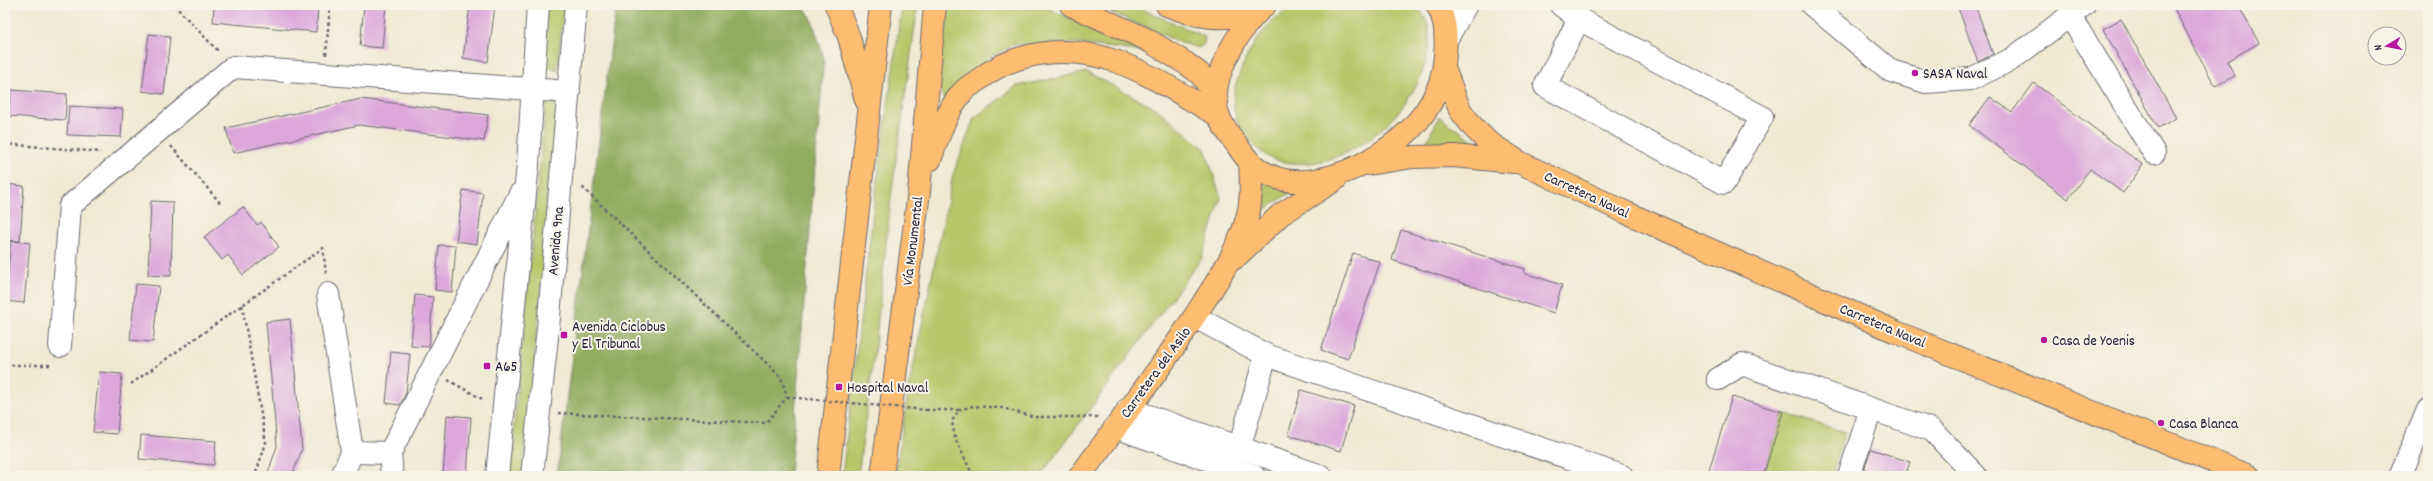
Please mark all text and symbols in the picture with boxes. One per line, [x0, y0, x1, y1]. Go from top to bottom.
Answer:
north arrow [2367, 26, 2407, 66]
text: N [2371, 43, 2387, 51]
place label: SASA Naval [1923, 64, 1988, 86]
marker: SASA Naval [1910, 68, 1920, 78]
street label: Carretera Naval [1540, 166, 1633, 225]
street label: Vía Monumental [898, 195, 930, 287]
street label: Avenida 9na [543, 205, 571, 277]
street label: Carretera Naval [1836, 299, 1929, 355]
place label: Avenida Ciclobus y El Tribunal [572, 317, 666, 356]
street label: Carretera del Asilo [1116, 323, 1198, 424]
marker: Avenida Ciclobus y El Tribunal [559, 330, 569, 340]
place label: Casa de Yoenis [2052, 331, 2135, 353]
marker: Casa de Yoenis [2039, 335, 2049, 345]
place label: A65 [495, 357, 518, 379]
marker: A65 [482, 361, 492, 371]
place label: Hospital Naval [847, 378, 929, 400]
marker: Hospital Naval [834, 382, 844, 392]
place label: Casa Blanca [2169, 414, 2239, 436]
marker: Casa Blanca [2156, 418, 2166, 428]

